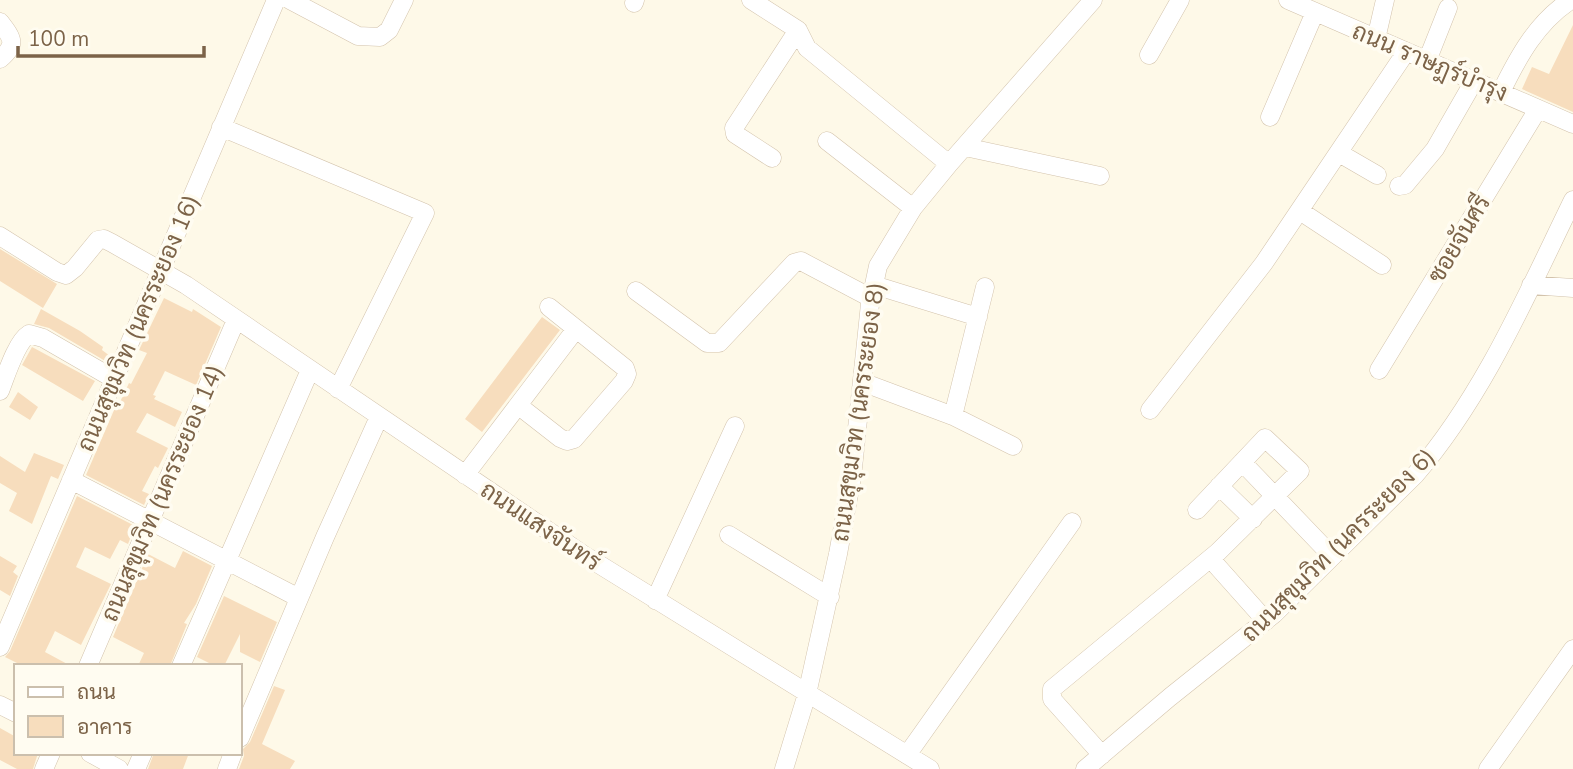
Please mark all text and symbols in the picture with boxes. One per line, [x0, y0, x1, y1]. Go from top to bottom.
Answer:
scale bar [18, 14, 203, 58]
street label: ถนน ราษฎร์บำรุง [1347, 15, 1513, 109]
text: 100 m [28, 25, 89, 53]
street label: ซอยจันศรี [1420, 189, 1498, 289]
street label: ถนนสุขุมวิท (นครระยอง 16) [69, 190, 207, 456]
street label: ถนนสุขุมวิท (นครระยอง 8) [824, 280, 892, 544]
street label: ถนนสุขุมวิท (นครระยอง 14) [93, 360, 231, 626]
street label: ถนนสุขุมวิท (นครระยอง 6) [1234, 441, 1442, 649]
street label: ถนนแสงจันทร์ [474, 474, 608, 578]
legend [14, 664, 242, 755]
text: ถนน [77, 678, 116, 706]
text: อาคาร [77, 713, 133, 741]

